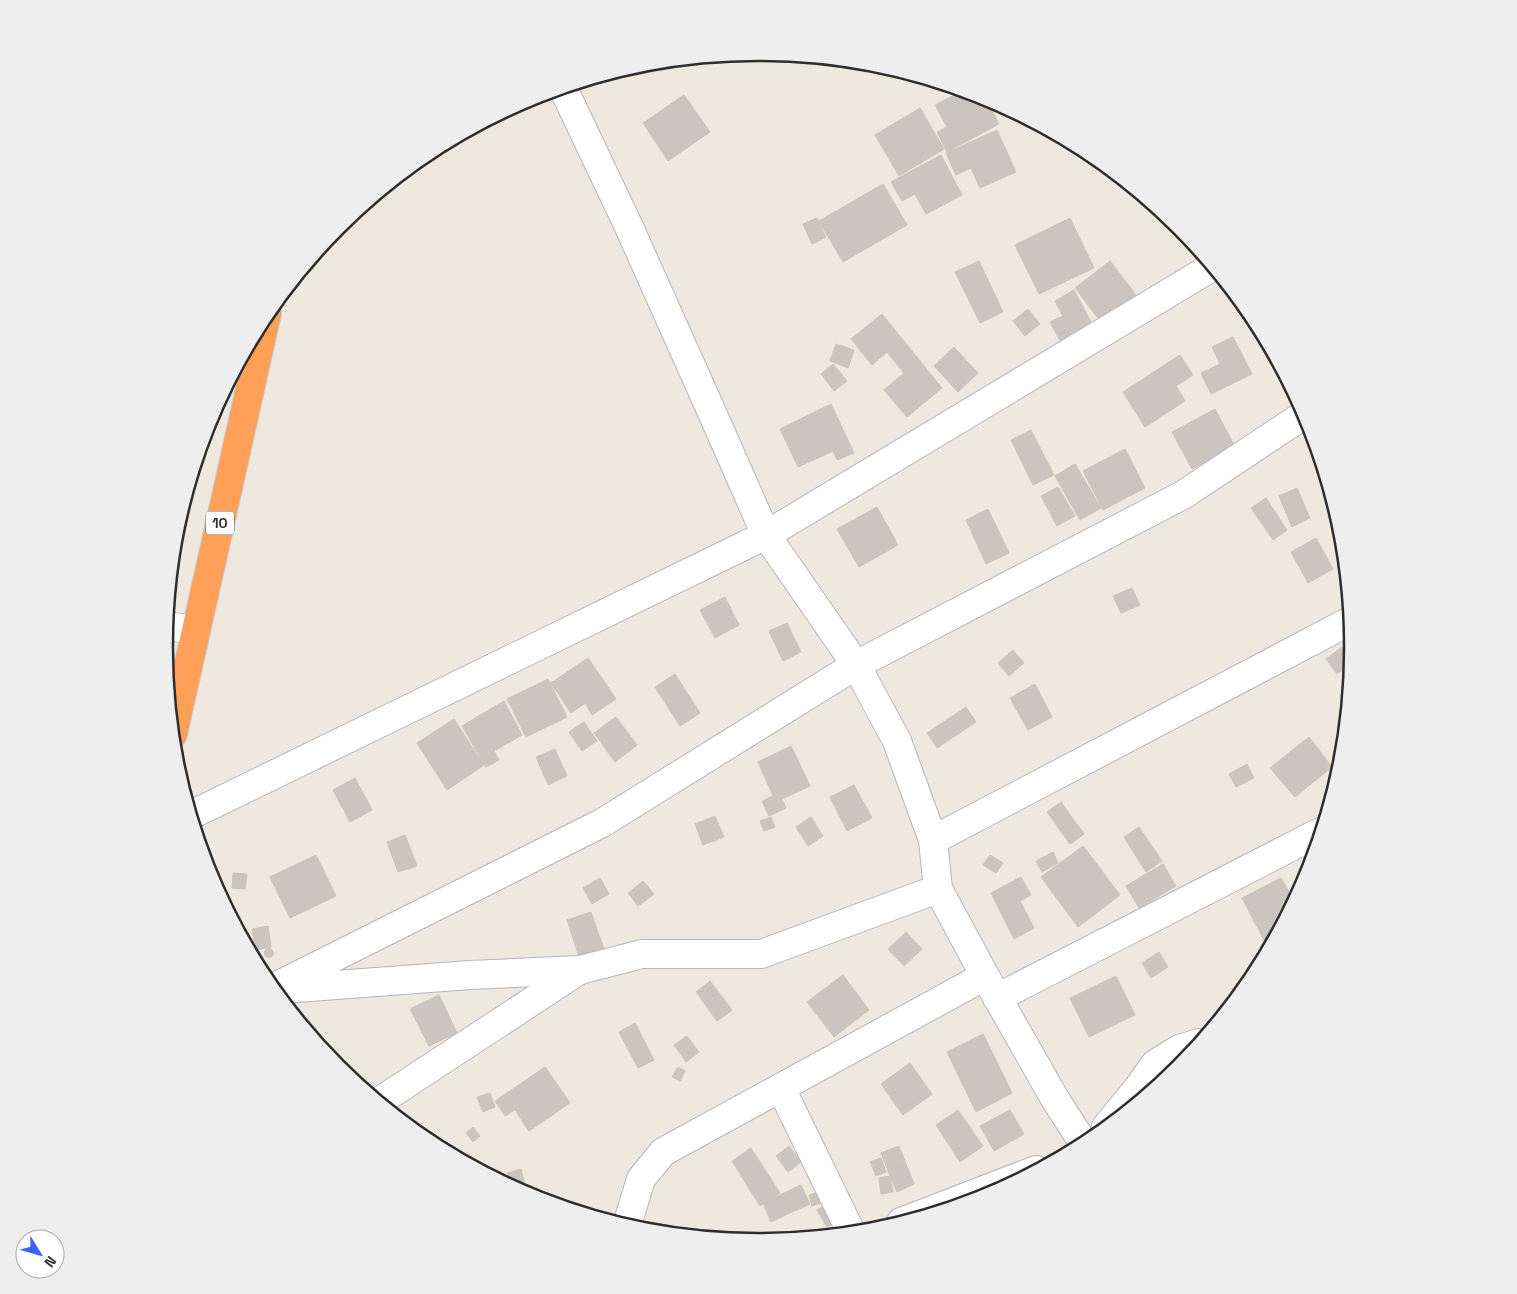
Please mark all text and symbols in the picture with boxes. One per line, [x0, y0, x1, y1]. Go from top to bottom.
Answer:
road number: 10 [206, 512, 234, 534]
north arrow [15, 1229, 65, 1279]
text: N [40, 1253, 60, 1271]

